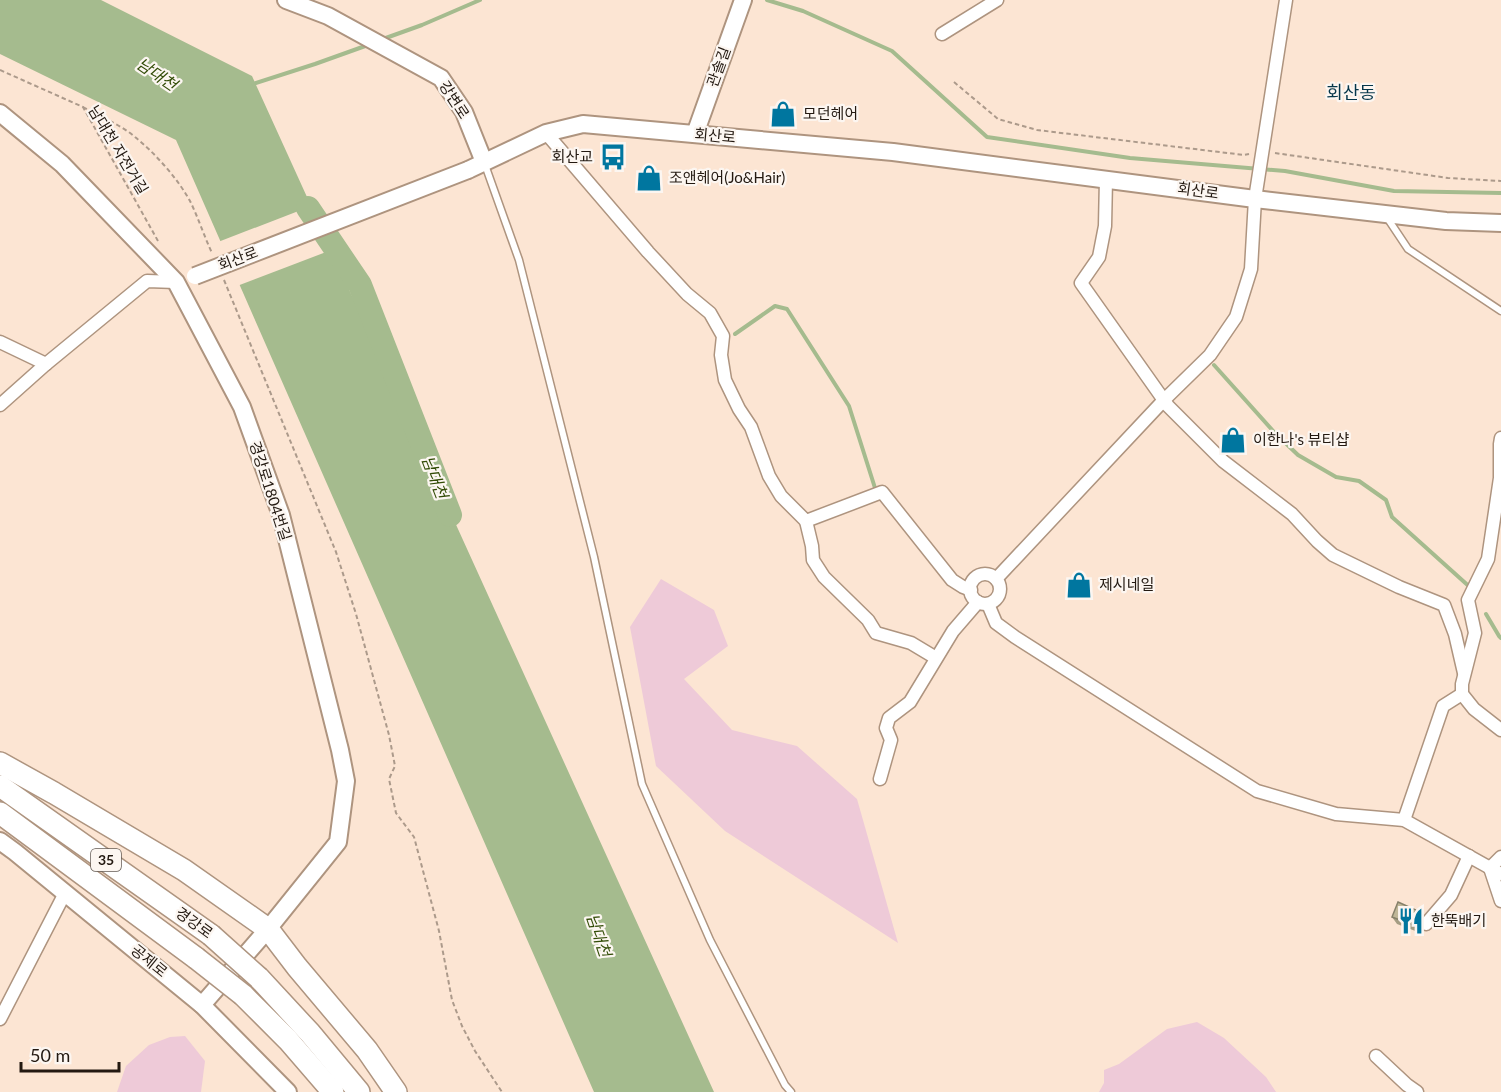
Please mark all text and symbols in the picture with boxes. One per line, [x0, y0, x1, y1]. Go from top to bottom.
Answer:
street label: 관솔길 [703, 44, 734, 89]
water label: 남대천 [134, 53, 183, 95]
street label: 강변로 [436, 77, 474, 122]
district label: 회산동 [1326, 81, 1376, 103]
shop icon: 모던헤어 [768, 99, 798, 129]
street label: 남대천 자전거길 [85, 102, 152, 197]
place label: 모던헤어 [803, 104, 858, 122]
street label: 회산로 [694, 124, 736, 146]
bus stop icon: 회산교 [598, 142, 628, 172]
place label: 회산교 [552, 147, 593, 165]
shop icon: 조앤헤어(Jo&Hair) [634, 163, 664, 193]
place label: 조앤헤어(Jo&Hair) [669, 168, 785, 186]
street label: 회산로 [1176, 178, 1220, 202]
street label: 회산로 [215, 242, 260, 274]
shop icon: 이한나's 뷰티샵 [1218, 425, 1248, 455]
place label: 이한나's 뷰티샵 [1253, 430, 1349, 448]
street label: 경강로1804번길 [246, 439, 296, 543]
water label: 남대천 [419, 453, 453, 503]
shop icon: 제시네일 [1064, 570, 1094, 600]
place label: 제시네일 [1099, 575, 1154, 593]
road number: 35 [91, 849, 121, 871]
street label: 경강로 [173, 903, 217, 942]
restaurant icon: 한뚝배기 [1396, 906, 1426, 936]
water label: 남대천 [583, 911, 616, 961]
place label: 한뚝배기 [1431, 911, 1486, 929]
street label: 공제로 [128, 940, 171, 980]
scale bar [21, 1035, 118, 1073]
text: 50 m [30, 1044, 70, 1066]

